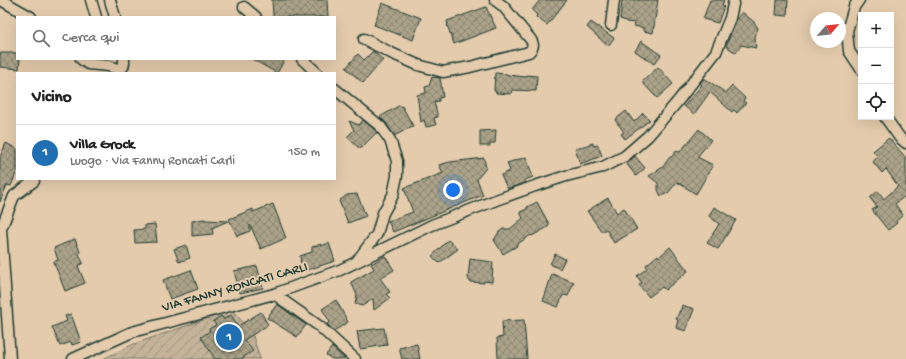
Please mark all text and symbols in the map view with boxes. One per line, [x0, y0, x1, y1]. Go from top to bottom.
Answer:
north arrow [810, 12, 846, 48]
map controls [858, 12, 894, 120]
button: + [858, 12, 894, 48]
search box [16, 16, 336, 60]
icon: search [30, 27, 52, 49]
text: Cerca qui [62, 29, 119, 47]
button: − [858, 48, 894, 84]
button: locate [858, 84, 894, 120]
text: Vicino [32, 88, 72, 108]
text: Villa Grock [70, 136, 134, 154]
text: 1 [42, 145, 48, 160]
text: 150 m [288, 145, 320, 160]
text: Luogo · Via Fanny Roncati Carli [70, 154, 235, 169]
your location [443, 180, 463, 200]
street label: VIA FANNY RONCATI CARLI [159, 259, 310, 317]
pin: 1 [216, 322, 242, 352]

